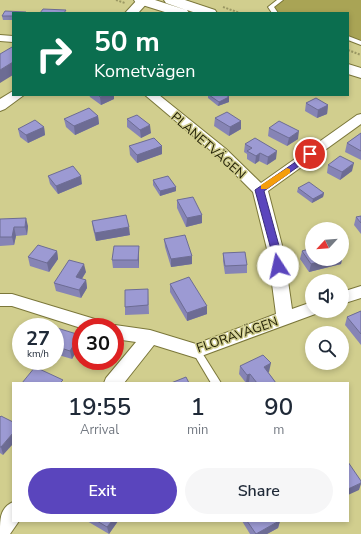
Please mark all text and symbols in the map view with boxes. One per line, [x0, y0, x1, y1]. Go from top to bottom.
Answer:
text: 50 m [94, 23, 160, 61]
icon: right [28, 28, 80, 80]
text: Kometvägen [94, 59, 195, 83]
street label: PLANETVÄGEN [167, 107, 250, 183]
pin [293, 137, 327, 171]
icon: arrive [299, 143, 321, 165]
north arrow [305, 222, 349, 266]
map controls [305, 222, 349, 370]
position arrow [257, 245, 299, 287]
button: sound [305, 274, 349, 318]
street label: FLORAVÄGEN [194, 312, 281, 357]
speed limit sign: 30 [72, 318, 124, 370]
text: 27 [26, 325, 50, 352]
button: search [305, 326, 349, 370]
text: km/h [27, 347, 49, 361]
text: 19:55 [68, 391, 131, 423]
text: 1 [191, 391, 205, 423]
text: 90 [264, 391, 293, 423]
text: Arrival [80, 421, 119, 439]
text: min [187, 421, 208, 439]
text: m [273, 421, 284, 439]
button: Exit [28, 468, 177, 514]
button: Share [185, 468, 333, 514]

